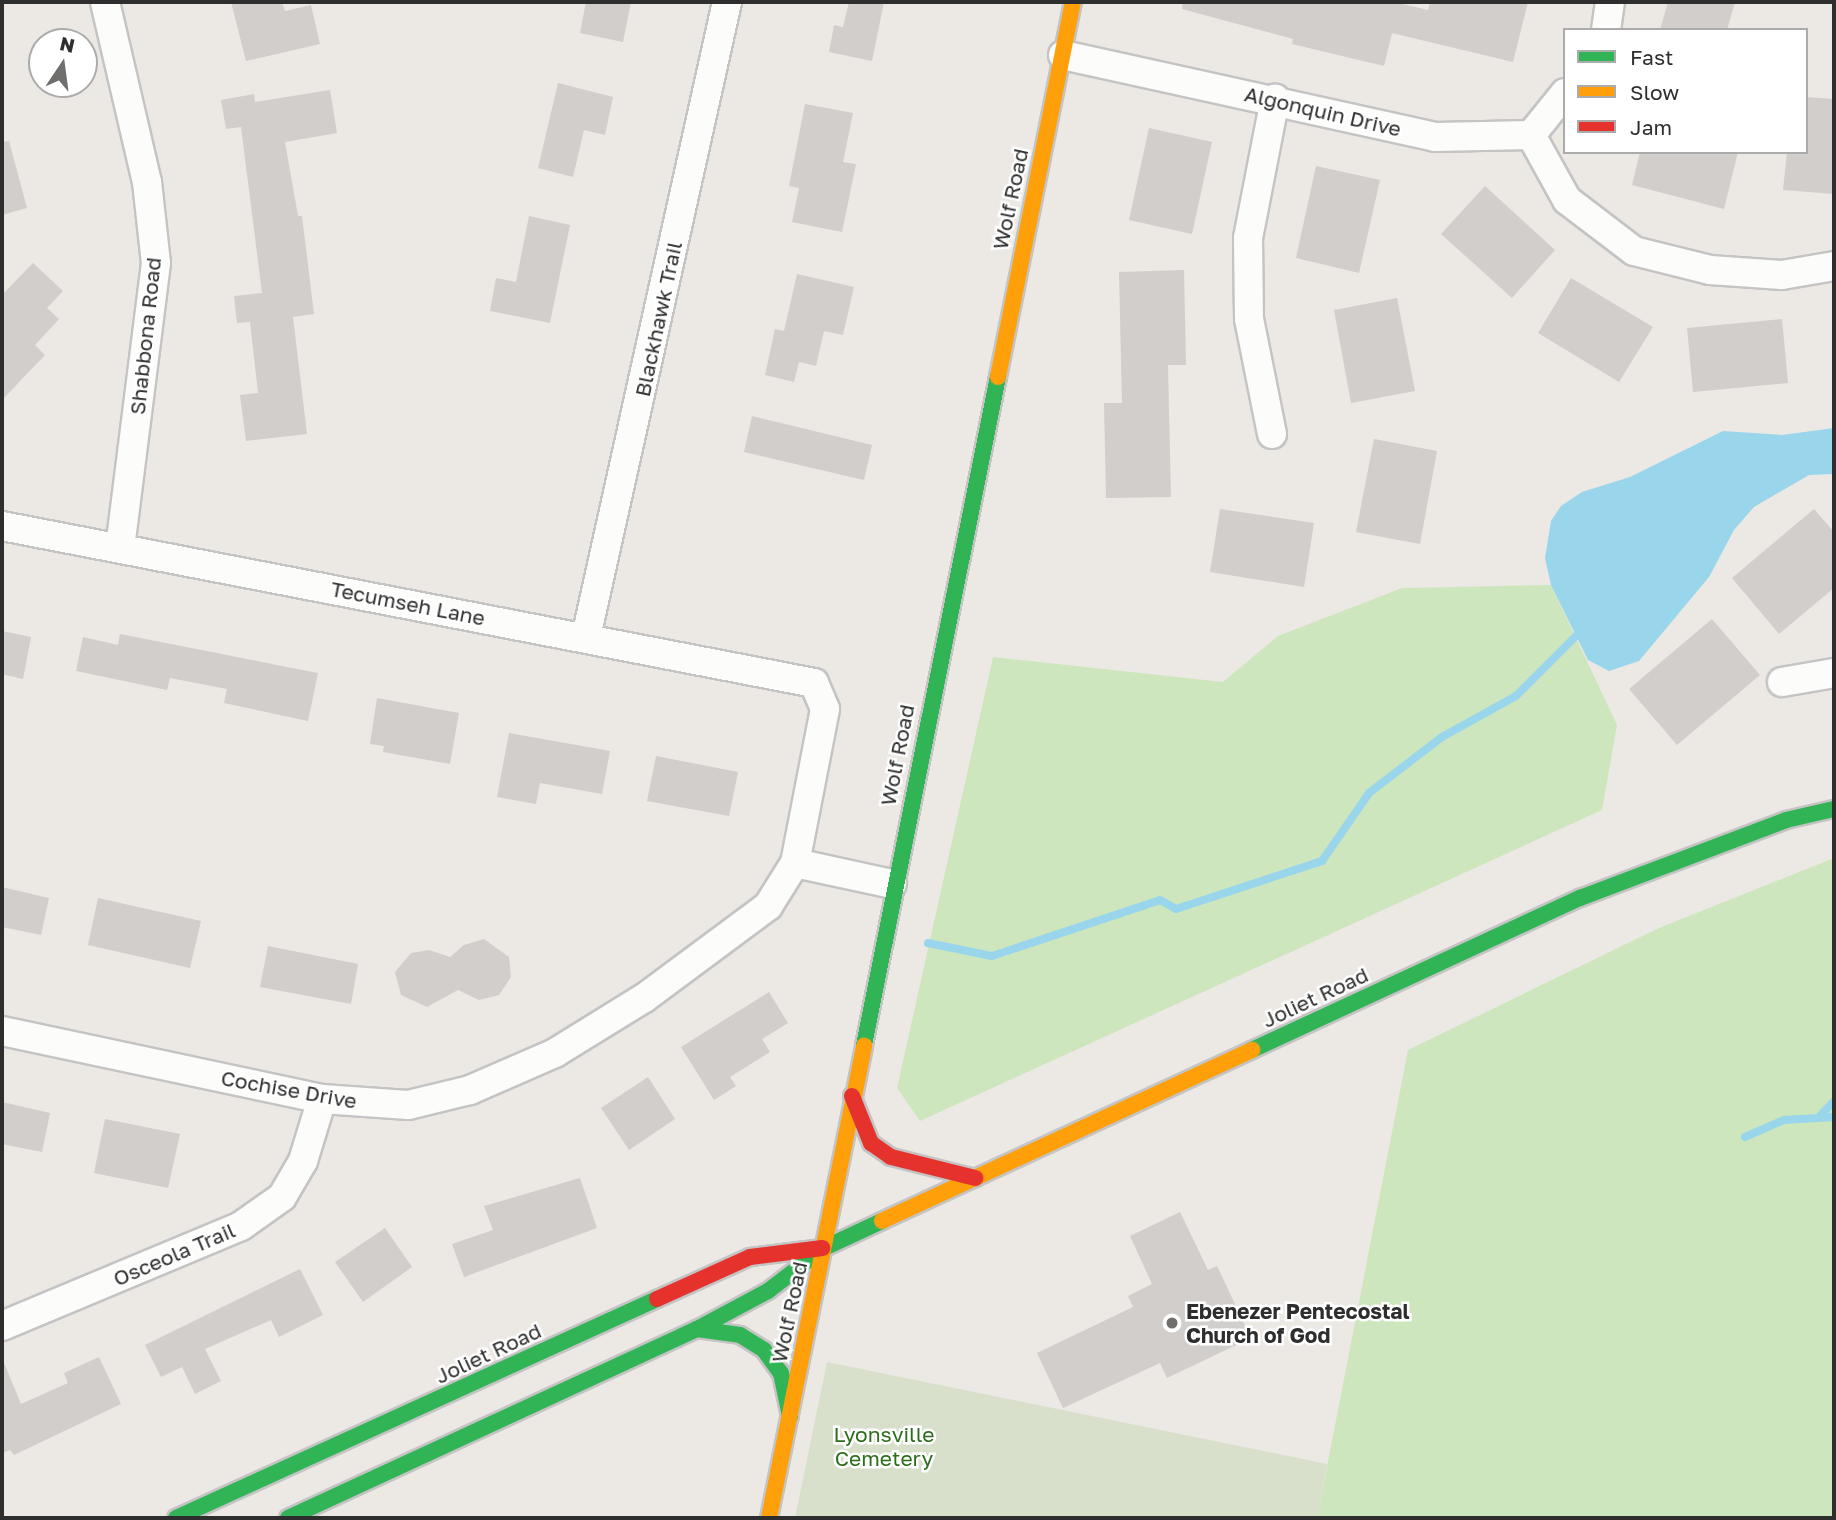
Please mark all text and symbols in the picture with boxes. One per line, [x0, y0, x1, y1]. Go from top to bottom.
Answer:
north arrow [28, 28, 98, 98]
legend [1563, 28, 1808, 154]
text: N [58, 31, 77, 57]
text: Fast [1630, 44, 1673, 70]
text: Slow [1630, 79, 1679, 105]
street label: Algonquin Drive [1242, 81, 1404, 141]
text: Jam [1630, 114, 1672, 140]
street label: Wolf Road [987, 146, 1033, 252]
street label: Blackhawk Trail [629, 239, 687, 399]
street label: Shabbona Road [124, 256, 166, 416]
street label: Tecumseh Lane [329, 576, 487, 630]
street label: Wolf Road [875, 702, 919, 808]
street label: Joliet Road [1258, 962, 1372, 1032]
street label: Cochise Drive [219, 1065, 359, 1113]
street label: Osceola Trail [109, 1217, 239, 1291]
street label: Wolf Road [766, 1259, 812, 1365]
place label: Ebenezer Pentecostal Church of God [1186, 1298, 1410, 1348]
marker: Ebenezer Pentecostal Church of God [1164, 1315, 1180, 1331]
street label: Joliet Road [431, 1318, 545, 1388]
park label: Lyonsville Cemetery [833, 1421, 935, 1471]

